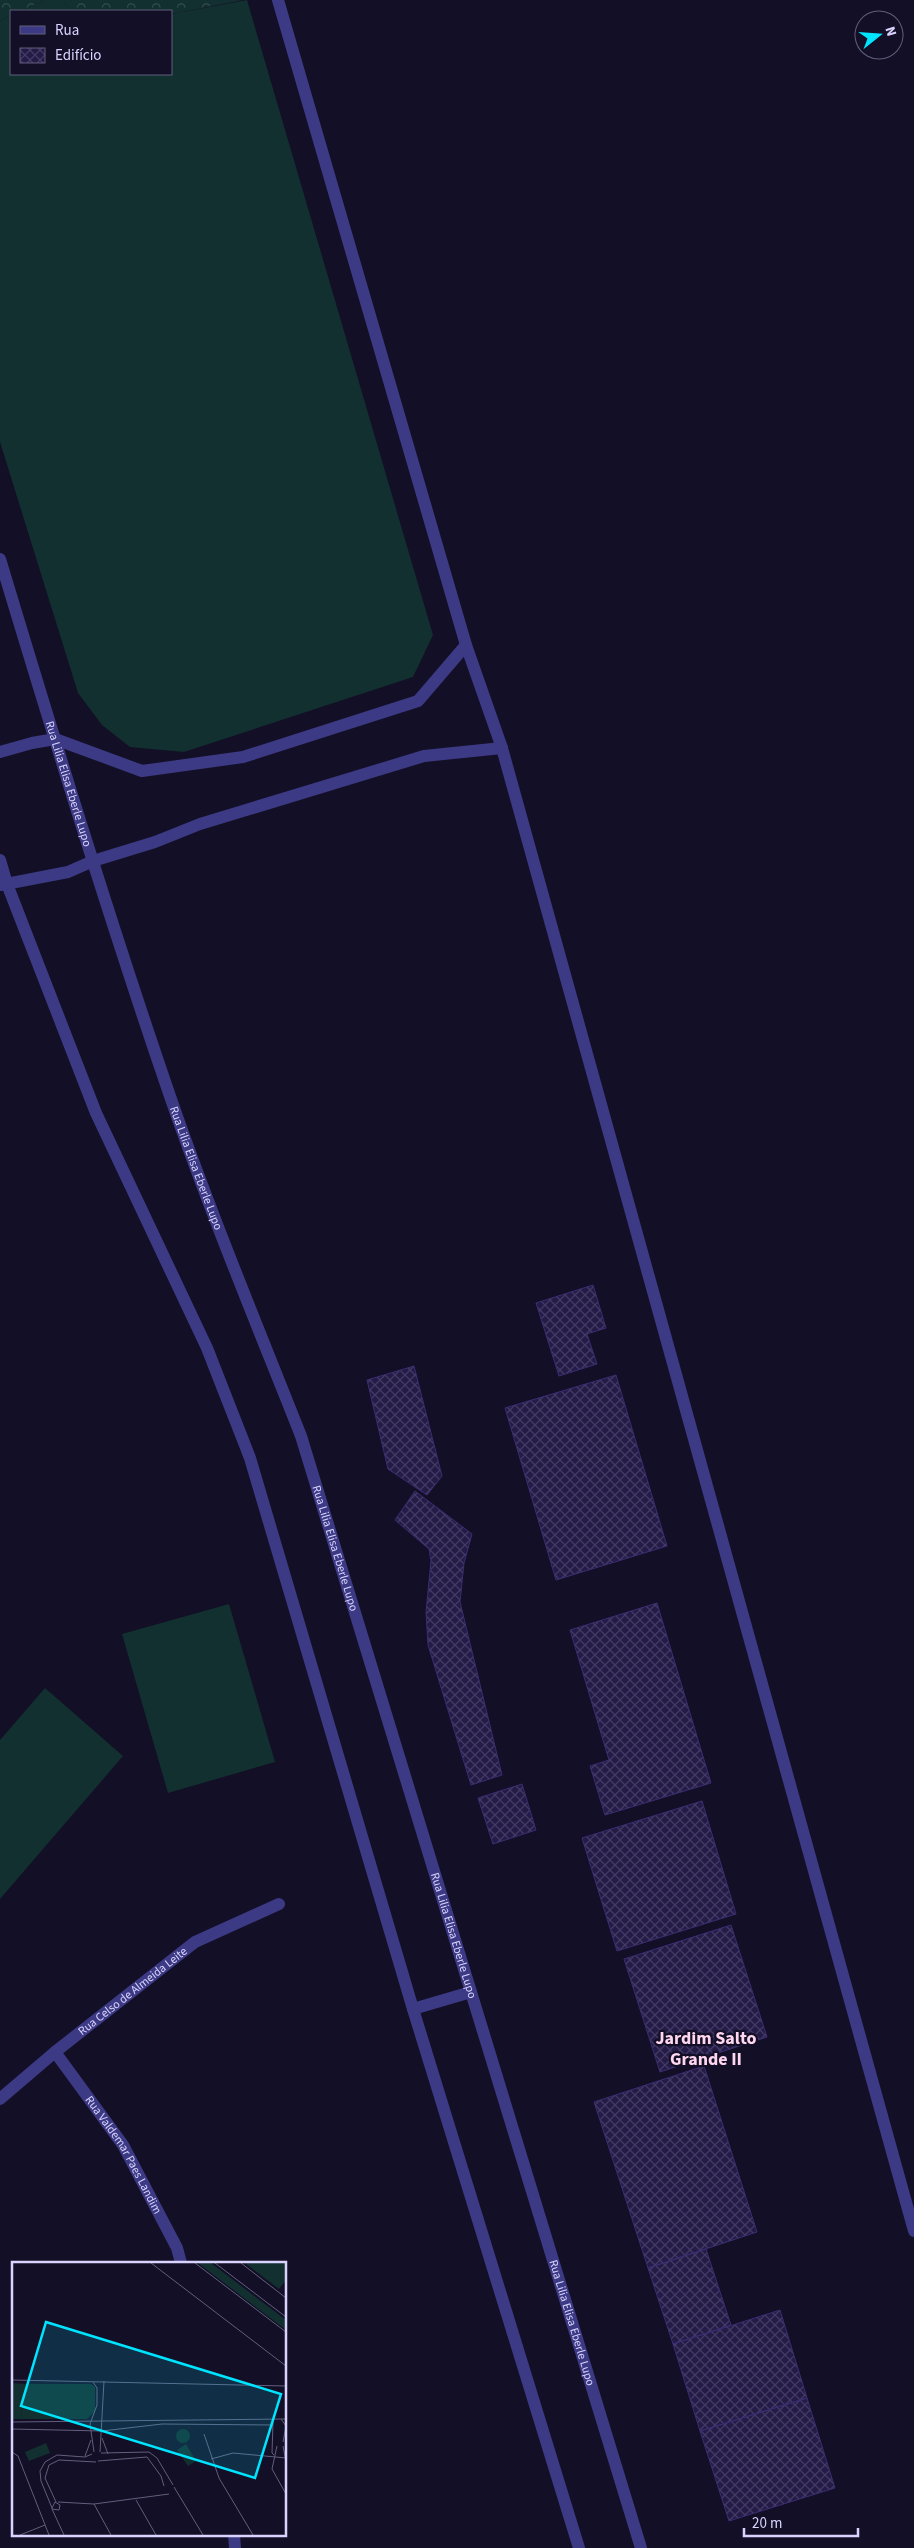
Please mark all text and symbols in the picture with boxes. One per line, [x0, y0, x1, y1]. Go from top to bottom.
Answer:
legend [10, 10, 172, 75]
north arrow [854, 10, 904, 60]
text: Rua [55, 20, 79, 41]
text: N [880, 24, 901, 39]
text: Edifício [55, 45, 102, 66]
street label: Rua Lilia Elisa Eberle Lupo [41, 719, 96, 849]
street label: Rua Lilia Elisa Eberle Lupo [166, 1104, 227, 1232]
street label: Rua Lilia Elisa Eberle Lupo [308, 1483, 363, 1613]
street label: Rua Lilia Elisa Eberle Lupo [426, 1870, 481, 2001]
street label: Rua Celso de Almeida Leite [74, 1943, 191, 2039]
district label: Jardim Salto Grande II [655, 2026, 757, 2072]
street label: Rua Valdemar Paes Landim [81, 2092, 166, 2217]
street label: Rua Lilia Elisa Eberle Lupo [545, 2258, 599, 2388]
inset map [12, 2262, 286, 2536]
scale bar [744, 2506, 858, 2538]
text: 20 m [752, 2513, 782, 2534]

